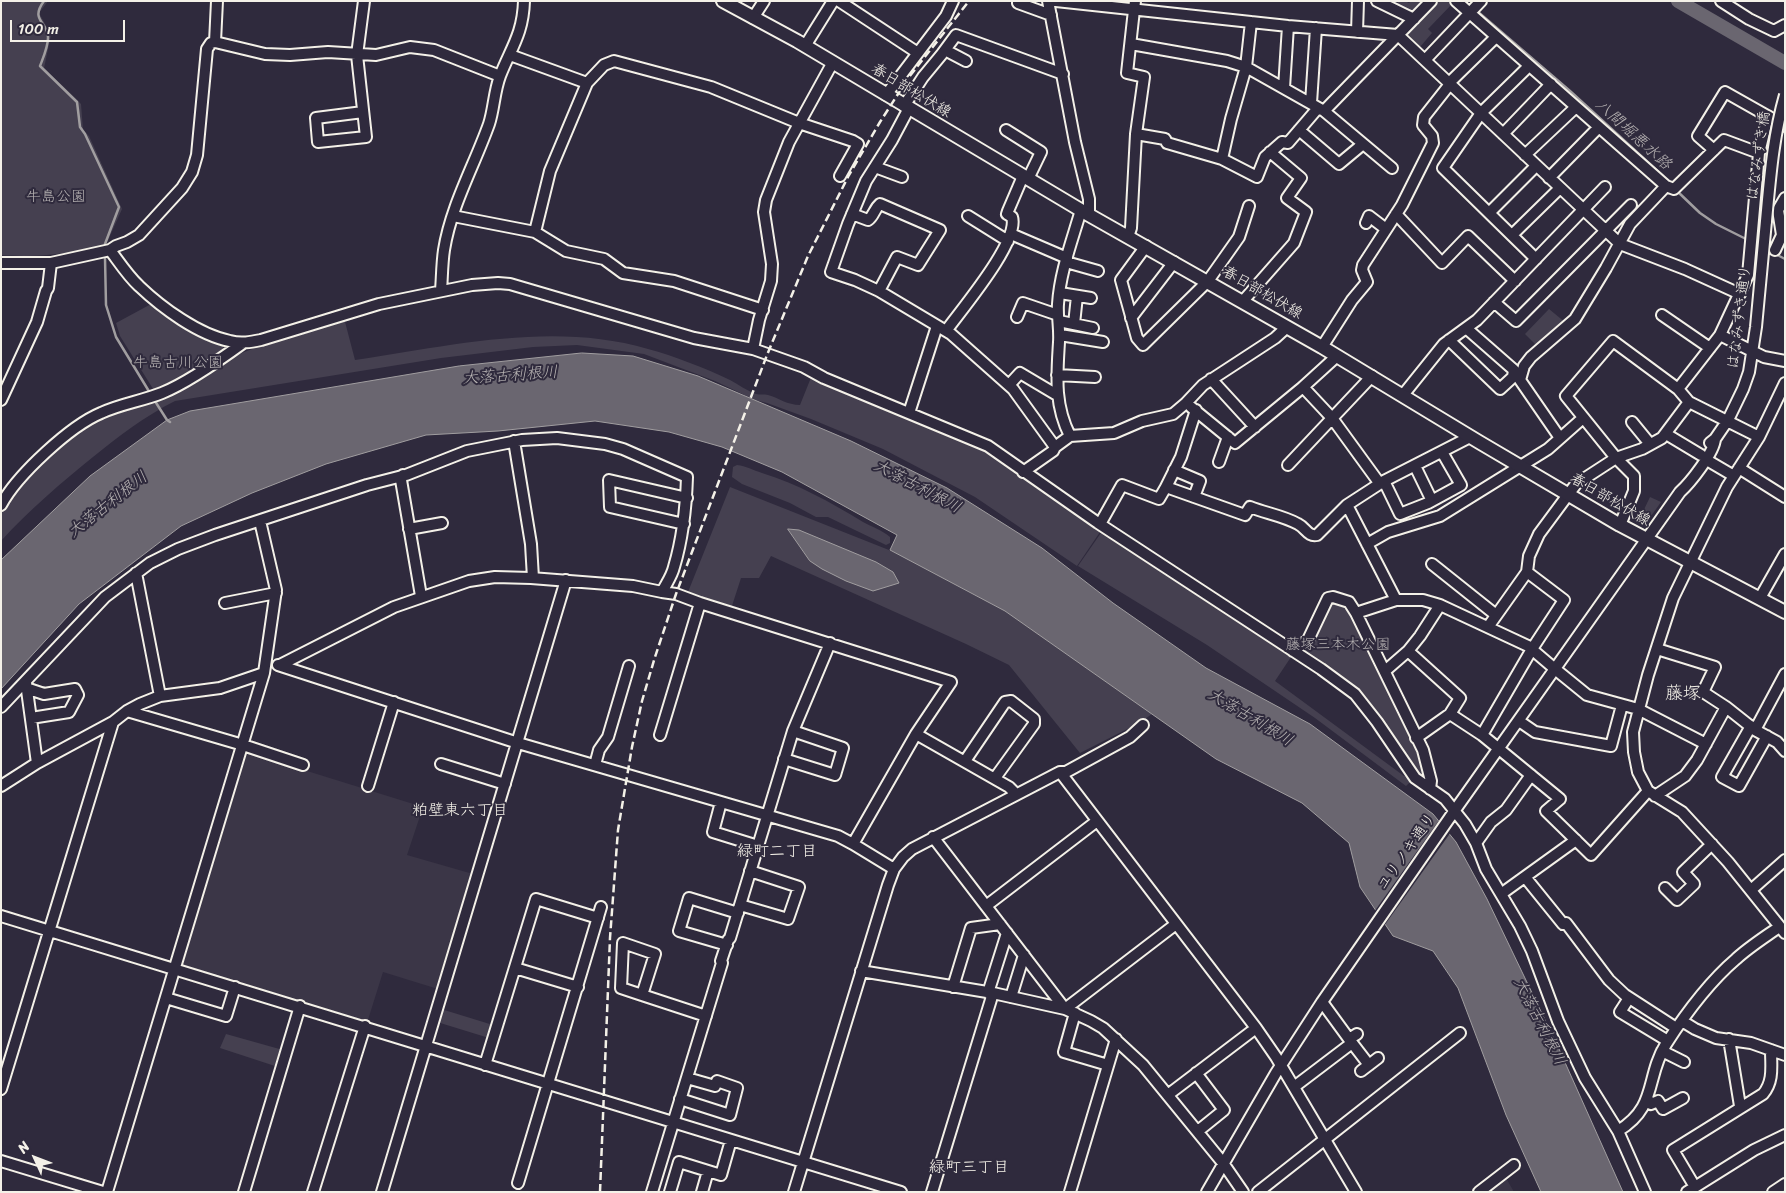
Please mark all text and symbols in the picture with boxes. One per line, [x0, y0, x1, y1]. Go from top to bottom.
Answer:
scale bar [12, 10, 128, 42]
text: 100 m [18, 16, 59, 42]
street label: 春日部松伏線 [868, 60, 954, 122]
water label: 八間堀悪水路 [1591, 96, 1675, 174]
street label: はなみずき橋 [1744, 110, 1774, 202]
park label: 牛島公園 [26, 188, 86, 206]
street label: 春日部松伏線 [1219, 263, 1305, 323]
street label: はなみずき通り [1725, 264, 1755, 370]
park label: 牛島古川公園 [133, 354, 223, 372]
water label: 大落古利根川 [461, 363, 559, 389]
water label: 大落古利根川 [870, 456, 964, 518]
water label: 大落古利根川 [64, 468, 152, 542]
street label: 春日部松伏線 [1567, 470, 1653, 530]
park label: 藤塚三本木公園 [1286, 636, 1390, 654]
district label: 藤塚 [1665, 683, 1701, 705]
water label: 大落古利根川 [1204, 685, 1296, 751]
district label: 粕壁東六丁目 [412, 801, 508, 821]
street label: ユリノキ通り [1374, 810, 1440, 894]
district label: 緑町二丁目 [737, 842, 817, 862]
water label: 大落古利根川 [1509, 975, 1569, 1069]
north arrow [10, 1133, 60, 1183]
text: N [11, 1135, 36, 1160]
district label: 緑町三丁目 [929, 1158, 1009, 1178]

